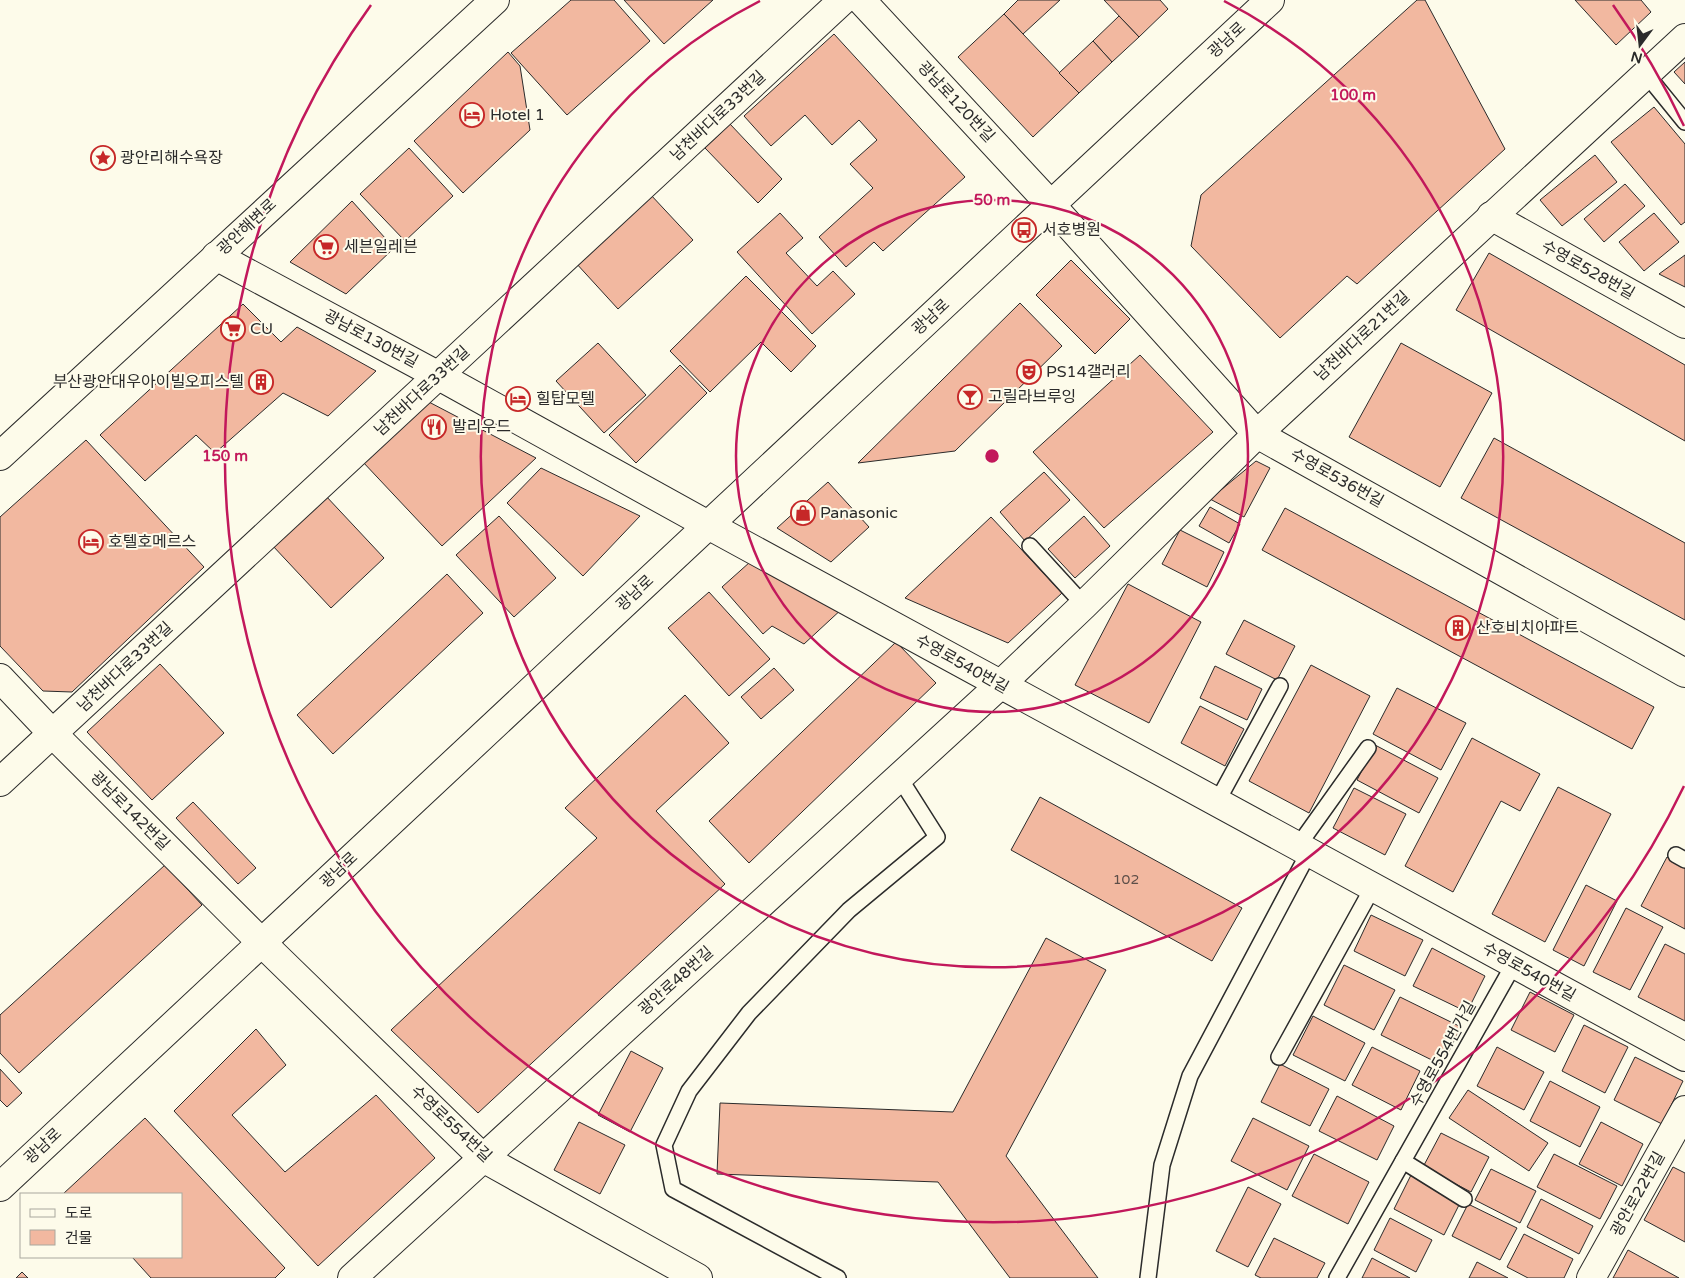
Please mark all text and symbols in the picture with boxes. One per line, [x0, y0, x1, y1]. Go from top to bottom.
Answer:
street label: 광남로 [1204, 17, 1250, 62]
north arrow [1615, 20, 1665, 70]
text: N [1629, 47, 1644, 67]
street label: 광남로120번길 [913, 57, 999, 147]
street label: 남천바다로33번길 [666, 67, 770, 165]
text: 100 m [1330, 86, 1376, 104]
hotel icon: Hotel 1 [459, 102, 485, 128]
place label: Hotel 1 [490, 105, 545, 125]
place icon: 광안리해수욕장 [90, 145, 116, 171]
place label: 광안리해수욕장 [120, 148, 223, 168]
text: 50 m [974, 191, 1010, 209]
street label: 광안해변로 [213, 194, 281, 259]
bus stop icon: 서호병원 [1011, 217, 1037, 243]
place label: 서호병원 [1042, 220, 1101, 240]
supermarket icon: 세븐일레븐 [313, 234, 339, 260]
street label: 수영로528번길 [1538, 236, 1638, 304]
place label: 세븐일레븐 [344, 237, 418, 257]
street label: 남천바다로21번길 [1310, 287, 1414, 385]
street label: 광남로 [908, 294, 954, 339]
street label: 광남로130번길 [321, 306, 421, 372]
supermarket icon: CU [220, 316, 246, 342]
place label: CU [250, 319, 273, 339]
street label: 남천바다로33번길 [370, 342, 474, 440]
theatre icon: PS14갤러리 [1016, 359, 1042, 385]
place label: PS14갤러리 [1046, 362, 1131, 382]
building icon: 부산광안대우아이빌오피스텔 [248, 369, 274, 395]
place label: 부산광안대우아이빌오피스텔 [53, 372, 244, 392]
bar icon: 고릴라브루잉 [957, 384, 983, 410]
hotel icon: 힐탑모텔 [505, 386, 531, 412]
place label: 고릴라브루잉 [988, 387, 1076, 407]
place label: 힐탑모텔 [536, 389, 595, 409]
restaurant icon: 발리우드 [421, 414, 447, 440]
place label: 발리우드 [452, 417, 511, 437]
street label: 수영로536번길 [1287, 444, 1387, 512]
text: 150 m [202, 447, 248, 465]
centre of rings [983, 447, 1001, 465]
shop icon: Panasonic [790, 500, 816, 526]
place label: Panasonic [820, 503, 898, 523]
hotel icon: 호텔호메르스 [78, 529, 104, 555]
place label: 호텔호메르스 [108, 532, 196, 552]
street label: 광남로 [612, 570, 658, 615]
building icon: 산호비치아파트 [1445, 615, 1471, 641]
street label: 남천바다로33번길 [73, 618, 177, 716]
place label: 산호비치아파트 [1476, 618, 1579, 638]
street label: 수영로540번길 [912, 630, 1012, 698]
street label: 광남로142번길 [86, 767, 174, 855]
street label: 광남로 [316, 847, 362, 892]
house number: 102 [1113, 871, 1139, 888]
street label: 수영로540번길 [1479, 938, 1579, 1006]
street label: 광안로48번길 [634, 942, 718, 1020]
street label: 수영로554번가길 [1406, 997, 1480, 1111]
street label: 수영로554번길 [406, 1081, 496, 1167]
street label: 광남로 [20, 1123, 66, 1168]
street label: 광안로22번길 [1607, 1148, 1669, 1240]
legend [20, 1193, 182, 1258]
text: 도로 [65, 1204, 93, 1222]
text: 건물 [65, 1229, 93, 1247]

